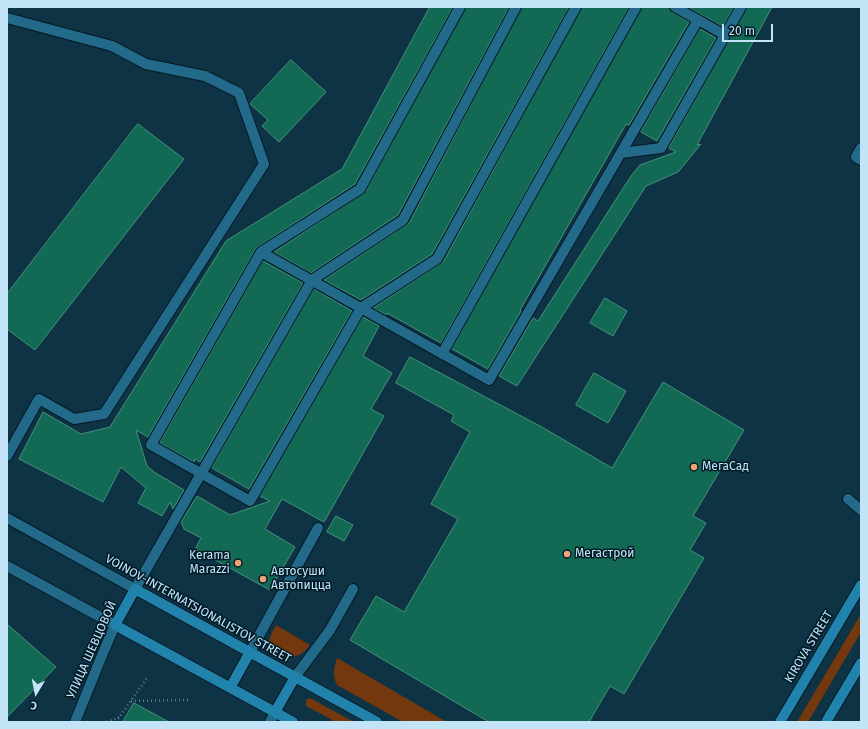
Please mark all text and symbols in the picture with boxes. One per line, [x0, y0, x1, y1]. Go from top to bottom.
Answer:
scale bar [724, 16, 775, 42]
text: 20 m [729, 24, 755, 38]
place label: МегаСад [702, 460, 749, 474]
marker: МегаСад [689, 462, 699, 472]
place label: Мегастрой [575, 547, 635, 561]
place label: Kerama Marazzi [189, 549, 230, 577]
marker: Мегастрой [562, 549, 572, 559]
street label: VOINOV-INTERNATSIONALISTOV STREET [103, 552, 293, 666]
marker: Kerama Marazzi [233, 558, 243, 568]
place label: Автосуши Автопицца [271, 565, 331, 593]
marker: Автосуши Автопицца [258, 574, 268, 584]
street label: УЛИЦА ШЕВЦОВОЙ [64, 599, 120, 701]
street label: KIROVA STREET [782, 608, 836, 686]
north arrow [16, 673, 56, 713]
text: С [30, 698, 38, 712]

